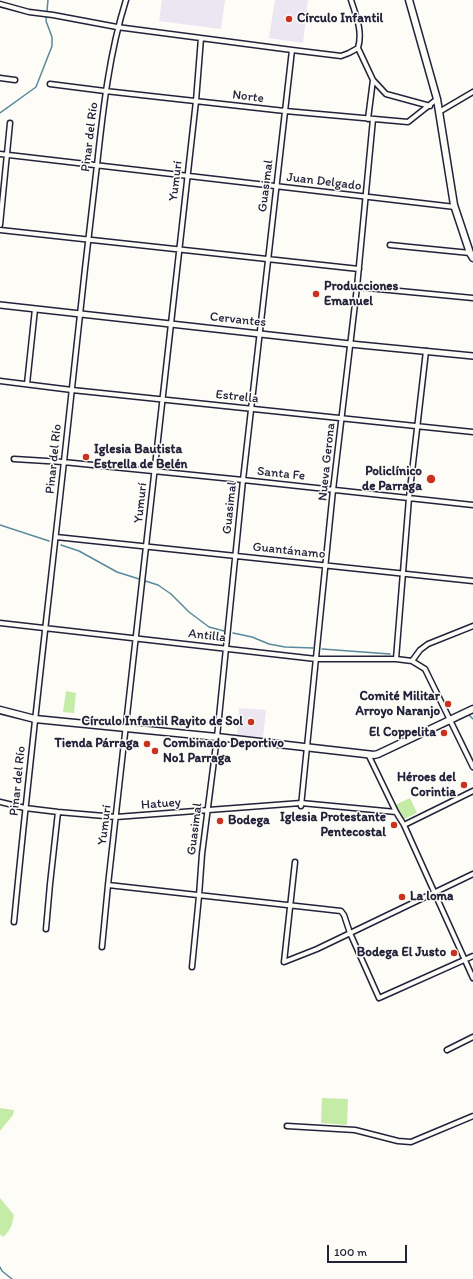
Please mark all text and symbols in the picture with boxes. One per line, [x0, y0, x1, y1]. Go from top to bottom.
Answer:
place label: Círculo Infantil [297, 11, 383, 27]
marker: Círculo Infantil [284, 14, 294, 24]
street label: Norte [231, 87, 265, 107]
street label: Pinar del Río [78, 101, 102, 173]
street label: Guasimal [255, 159, 277, 213]
street label: Yumurí [166, 160, 186, 202]
street label: Juan Delgado [286, 170, 362, 194]
place label: Producciones Emanuel [324, 279, 398, 310]
marker: Producciones Emanuel [311, 289, 321, 299]
street label: Cervantes [209, 309, 267, 331]
street label: Estrella [215, 387, 259, 407]
street label: Nueva Gerona [315, 422, 339, 502]
street label: Pinar del Río [43, 423, 65, 495]
place label: Iglesia Bautista Estrella de Belén [94, 442, 188, 473]
marker: Iglesia Bautista Estrella de Belén [81, 452, 91, 462]
street label: Santa Fe [256, 464, 306, 484]
place label: Policlínico de Parraga [362, 464, 422, 495]
marker: Policlínico de Parraga [425, 473, 437, 485]
street label: Guasimal [219, 481, 241, 535]
street label: Yumurí [131, 482, 151, 524]
street label: Guantánamo [252, 539, 326, 563]
street label: Antilla [187, 626, 227, 646]
place label: Comité Militar Arroyo Naranjo [355, 689, 440, 720]
marker: Comité Militar Arroyo Naranjo [443, 699, 453, 709]
place label: Círculo Infantil Rayito de Sol [82, 714, 243, 730]
marker: Círculo Infantil Rayito de Sol [246, 717, 256, 727]
place label: El Coppelita [369, 725, 436, 741]
marker: El Coppelita [439, 728, 449, 738]
place label: Tienda Párraga [55, 736, 139, 752]
place label: Combinado Deportivo No1 Parraga [163, 736, 284, 767]
marker: Tienda Párraga [142, 739, 152, 749]
street label: Pinar del Río [7, 745, 29, 817]
marker: Combinado Deportivo No1 Parraga [150, 746, 160, 756]
place label: Héroes del Corintia [397, 770, 456, 801]
marker: Héroes del Corintia [459, 780, 469, 790]
street label: Hatuey [140, 795, 182, 813]
street label: Guasimal [184, 802, 206, 856]
street label: Yumurí [95, 804, 115, 846]
place label: Iglesia Protestante Pentecostal [280, 810, 386, 841]
place label: Bodega [228, 813, 270, 829]
marker: Bodega [215, 816, 225, 826]
marker: Iglesia Protestante Pentecostal [389, 820, 399, 830]
place label: La loma [410, 889, 453, 905]
marker: La loma [397, 892, 407, 902]
place label: Bodega El Justo [357, 945, 446, 961]
marker: Bodega El Justo [449, 948, 459, 958]
scale bar [329, 1237, 409, 1263]
text: 100 m [334, 1245, 367, 1259]

